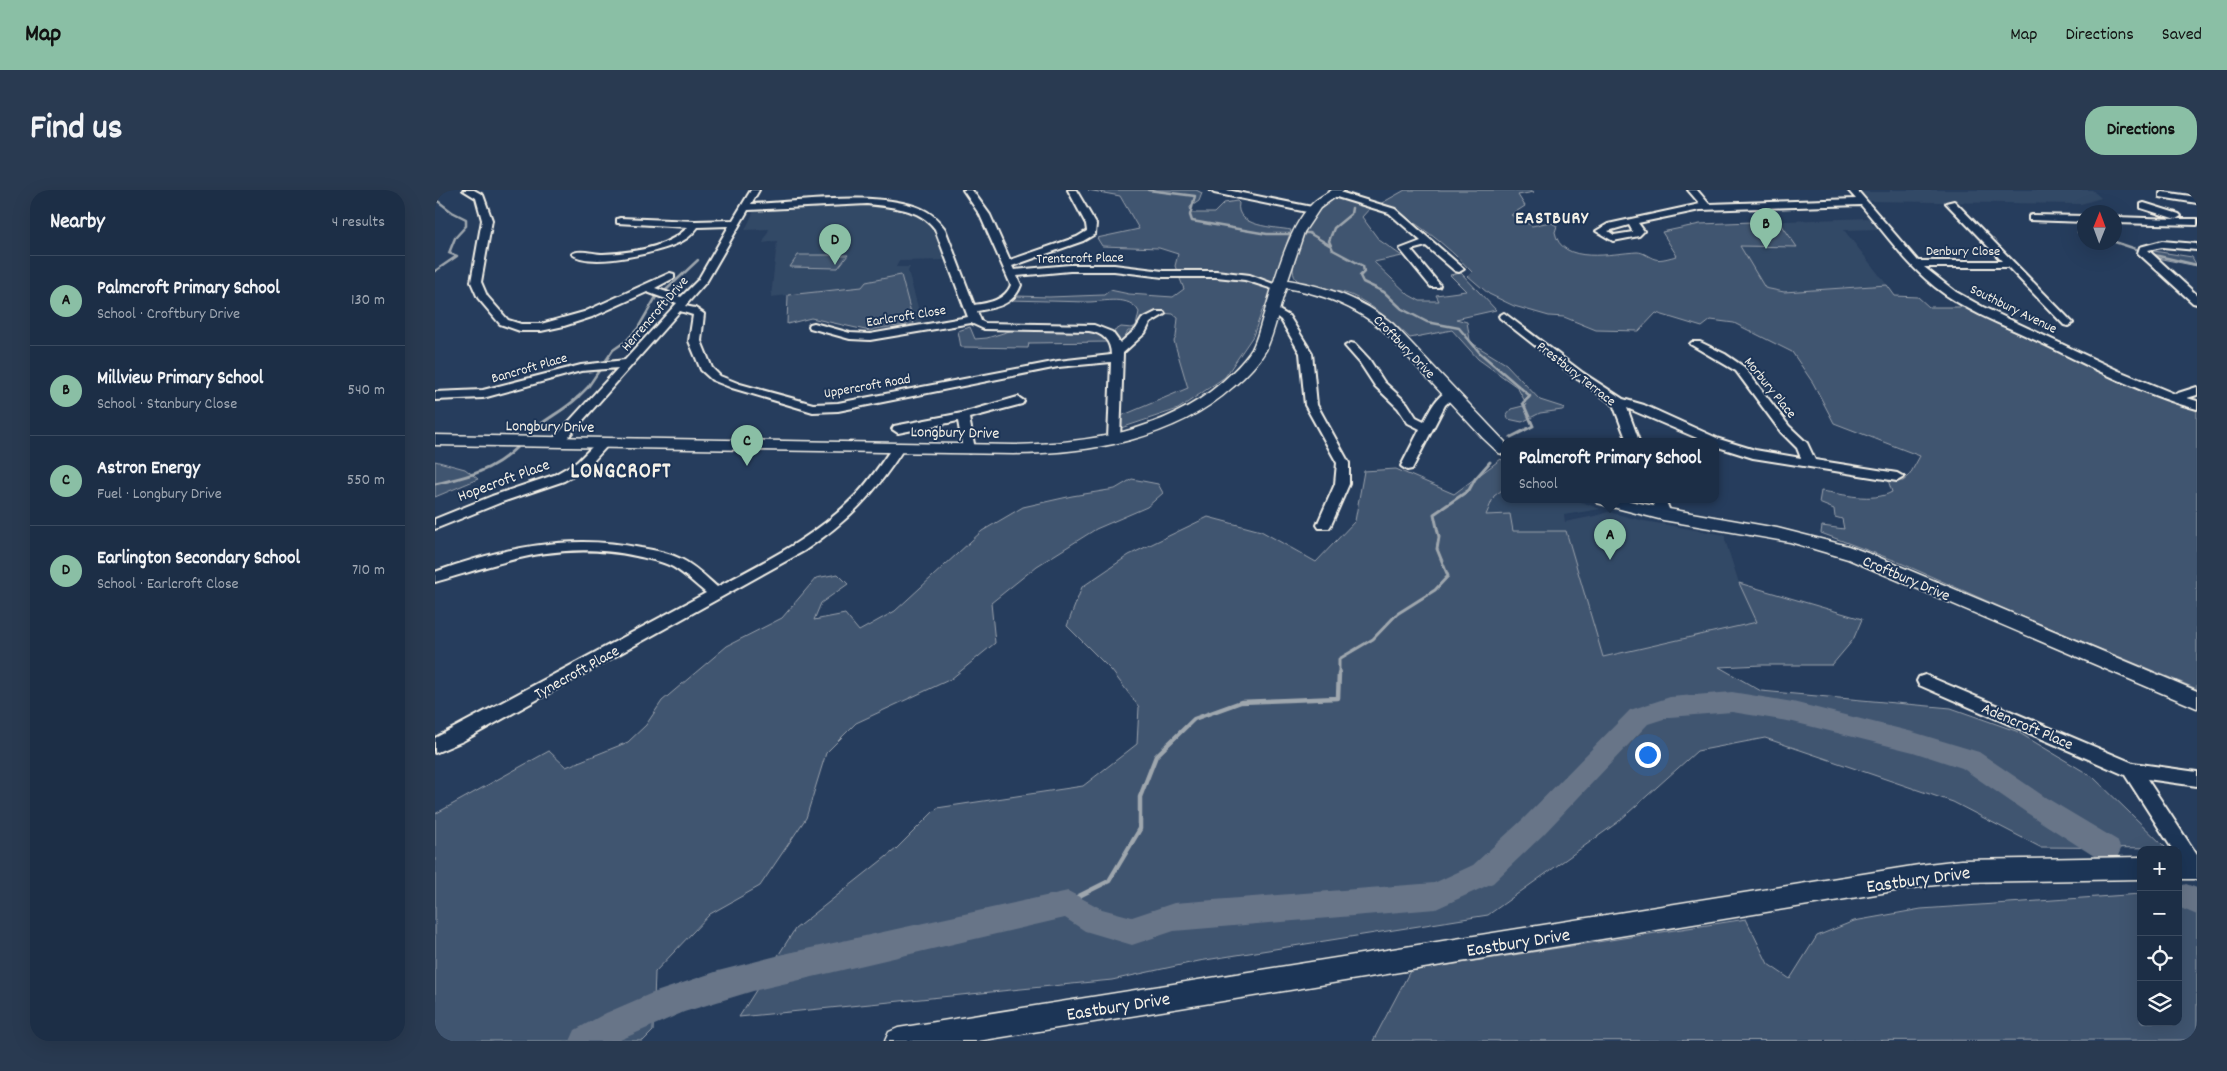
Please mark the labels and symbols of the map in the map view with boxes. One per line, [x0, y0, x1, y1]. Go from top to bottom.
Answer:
north arrow [2077, 205, 2122, 250]
district label: EASTBURY [1515, 207, 1589, 232]
pin: B [1750, 208, 1782, 249]
pin: D [819, 224, 851, 265]
street label: Denbury Close [1926, 242, 2000, 262]
street label: Trentcroft Place [1036, 248, 1124, 270]
street label: Herrencroft Drive [617, 272, 694, 356]
street label: Southbury Avenue [1966, 280, 2060, 339]
street label: Earlcroft Close [865, 301, 948, 333]
street label: Croftbury Drive [1368, 311, 1439, 384]
street label: Prestbury Terrace [1532, 337, 1620, 412]
street label: Bancroft Place [489, 349, 570, 389]
street label: Morbury Place [1738, 353, 1800, 423]
street label: Uppercroft Road [823, 370, 912, 404]
street label: Longbury Drive [505, 415, 595, 440]
street label: Longbury Drive [910, 421, 1000, 446]
pin: C [731, 425, 763, 466]
street label: Hopecroft Place [455, 454, 553, 509]
district label: LONGCROFT [570, 458, 672, 488]
pin: A [1594, 519, 1626, 560]
street label: Croftbury Drive [1859, 551, 1953, 608]
street label: Tynecroft Place [531, 640, 624, 706]
street label: Adencroft Place [1978, 698, 2076, 757]
your location [1635, 742, 1661, 768]
street label: Eastbury Drive [1865, 861, 1972, 902]
street label: Eastbury Drive [1465, 923, 1572, 966]
street label: Eastbury Drive [1065, 987, 1172, 1030]

